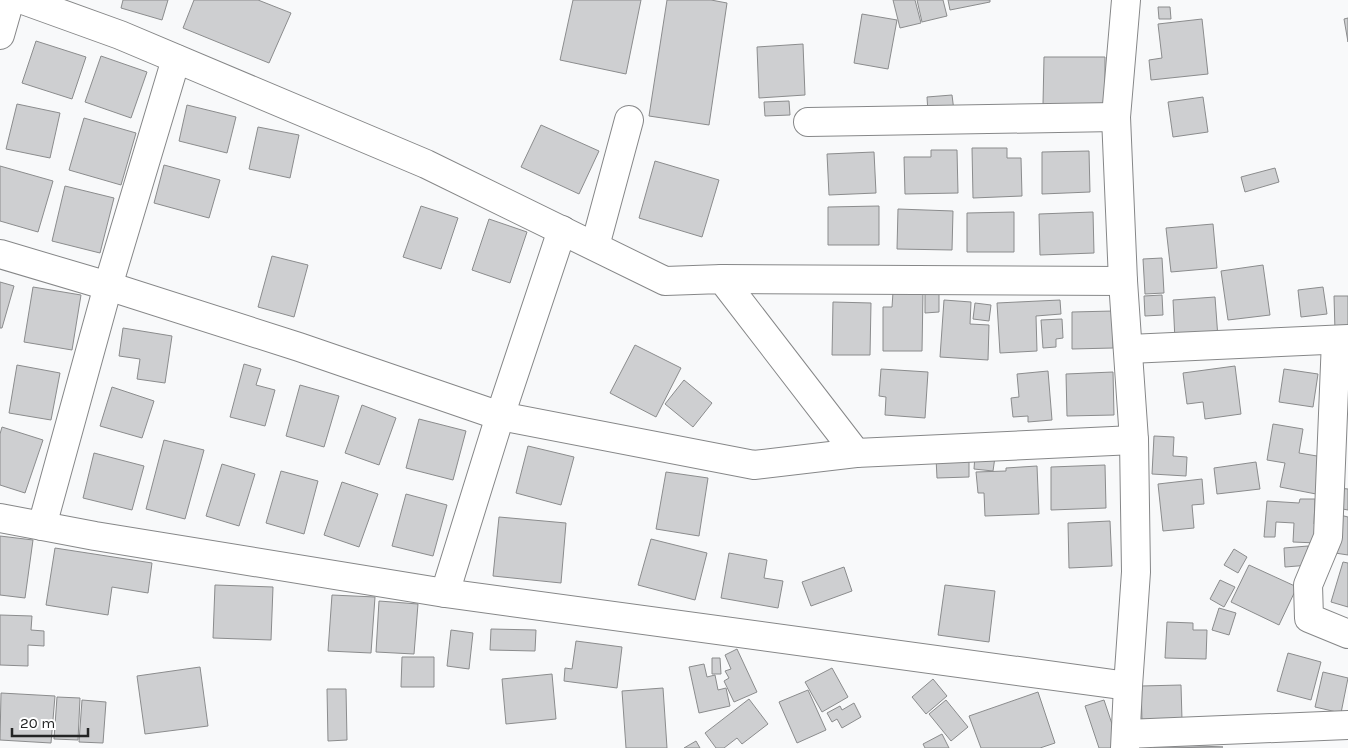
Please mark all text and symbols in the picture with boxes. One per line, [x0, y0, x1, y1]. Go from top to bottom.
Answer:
scale bar [12, 706, 89, 738]
text: 20 m [20, 714, 55, 732]

